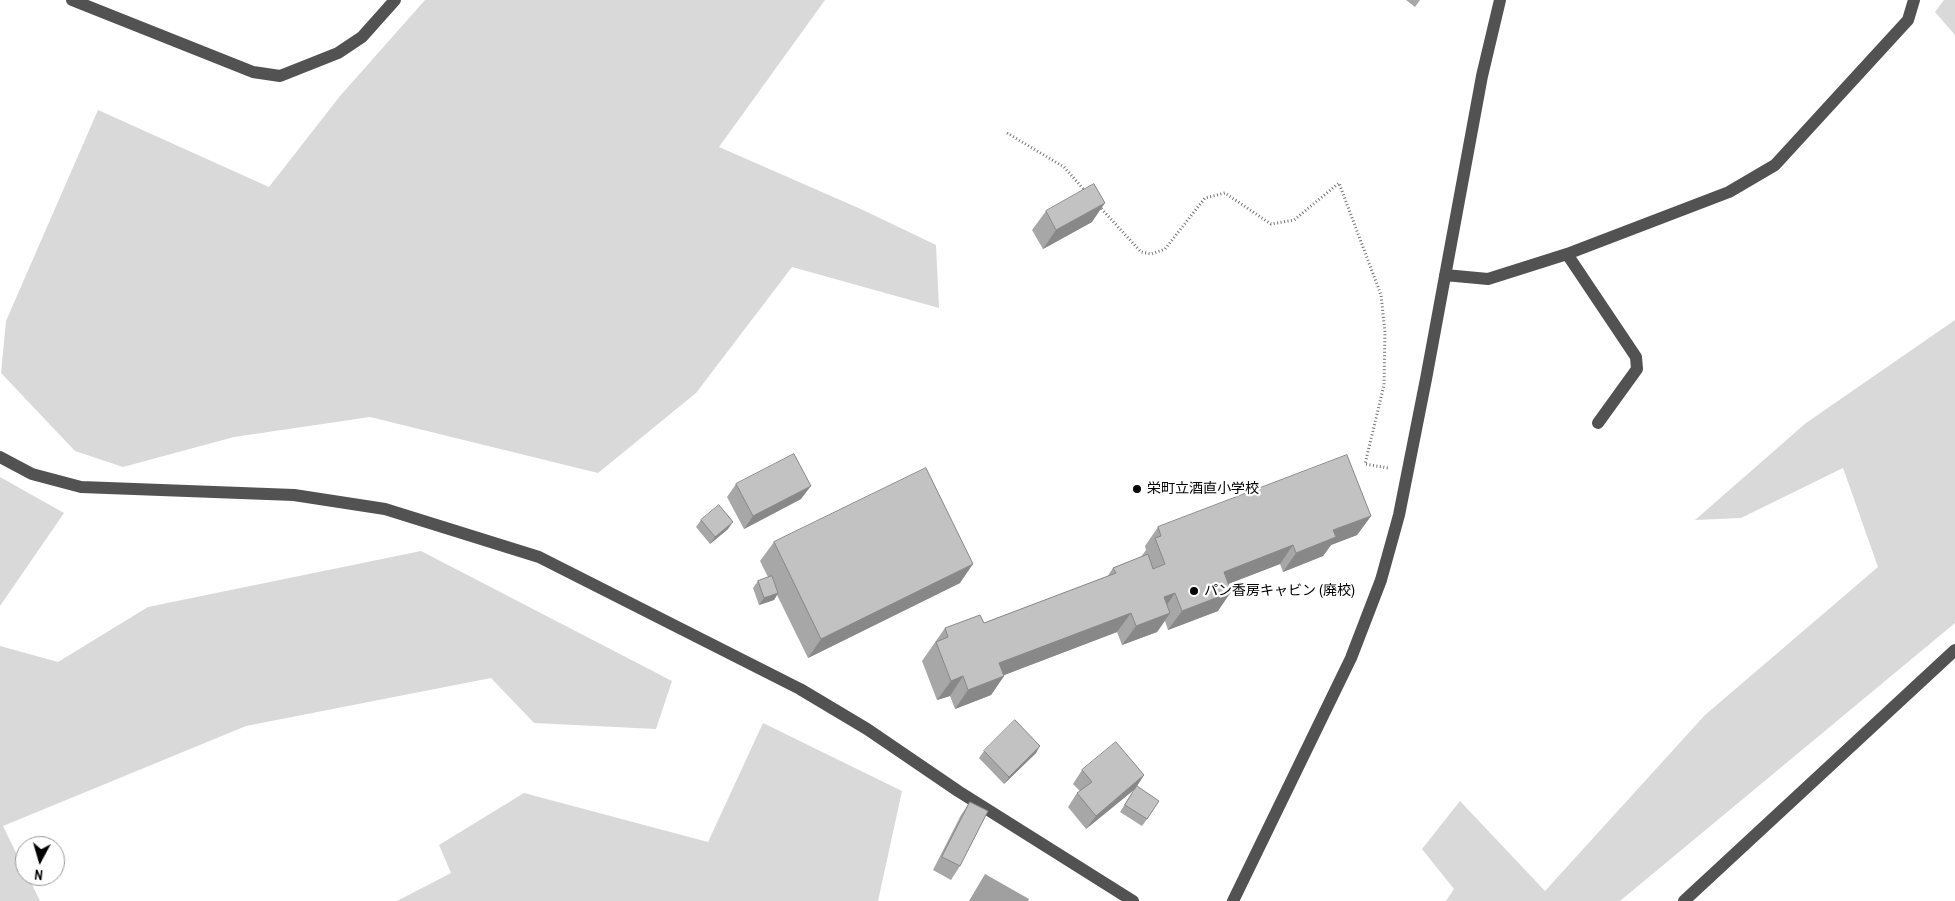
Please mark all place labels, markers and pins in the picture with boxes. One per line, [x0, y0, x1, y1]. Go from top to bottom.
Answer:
place label: 栄町立酒直小学校 [1147, 481, 1259, 497]
marker: 栄町立酒直小学校 [1131, 483, 1143, 495]
place label: パン香房キャビン (廃校) [1204, 583, 1355, 599]
marker: パン香房キャビン (廃校) [1188, 585, 1200, 597]

